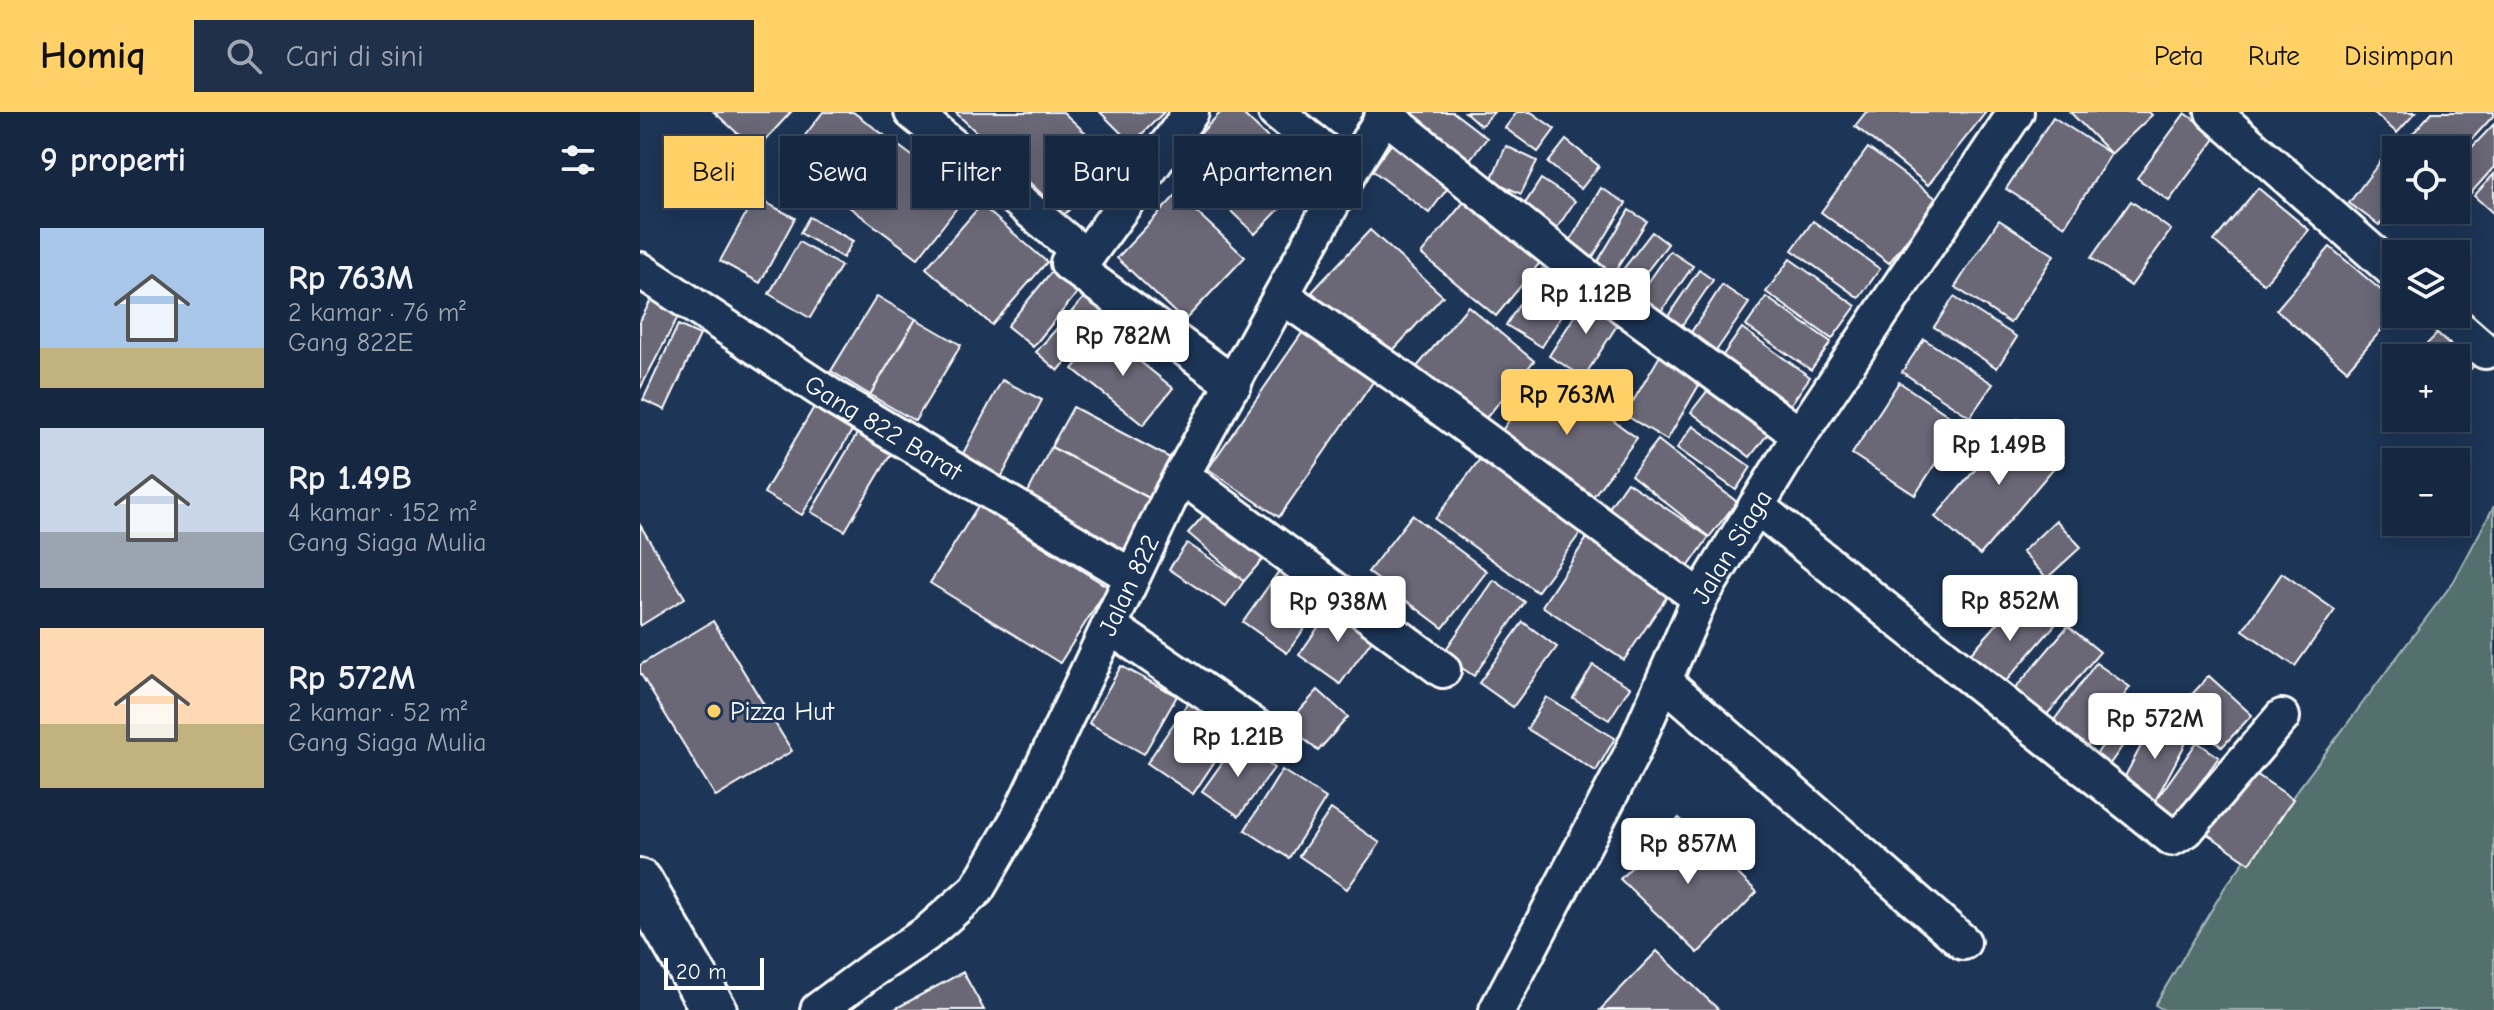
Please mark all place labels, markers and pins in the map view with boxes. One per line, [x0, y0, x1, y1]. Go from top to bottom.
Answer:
pin: Rp 1.12B [1503, 268, 1669, 336]
pin: Rp 782M [1049, 310, 1197, 378]
pin: Rp 763M [1493, 369, 1641, 437]
pin: Rp 1.49B [1916, 419, 2082, 487]
pin: Rp 852M [1936, 575, 2084, 643]
pin: Rp 938M [1264, 576, 1412, 644]
pin: Rp 572M [2081, 693, 2229, 761]
place label: Pizza Hut [730, 697, 836, 727]
marker: Pizza Hut [705, 702, 723, 720]
pin: Rp 1.21B [1155, 711, 1321, 779]
pin: Rp 857M [1614, 818, 1762, 886]

